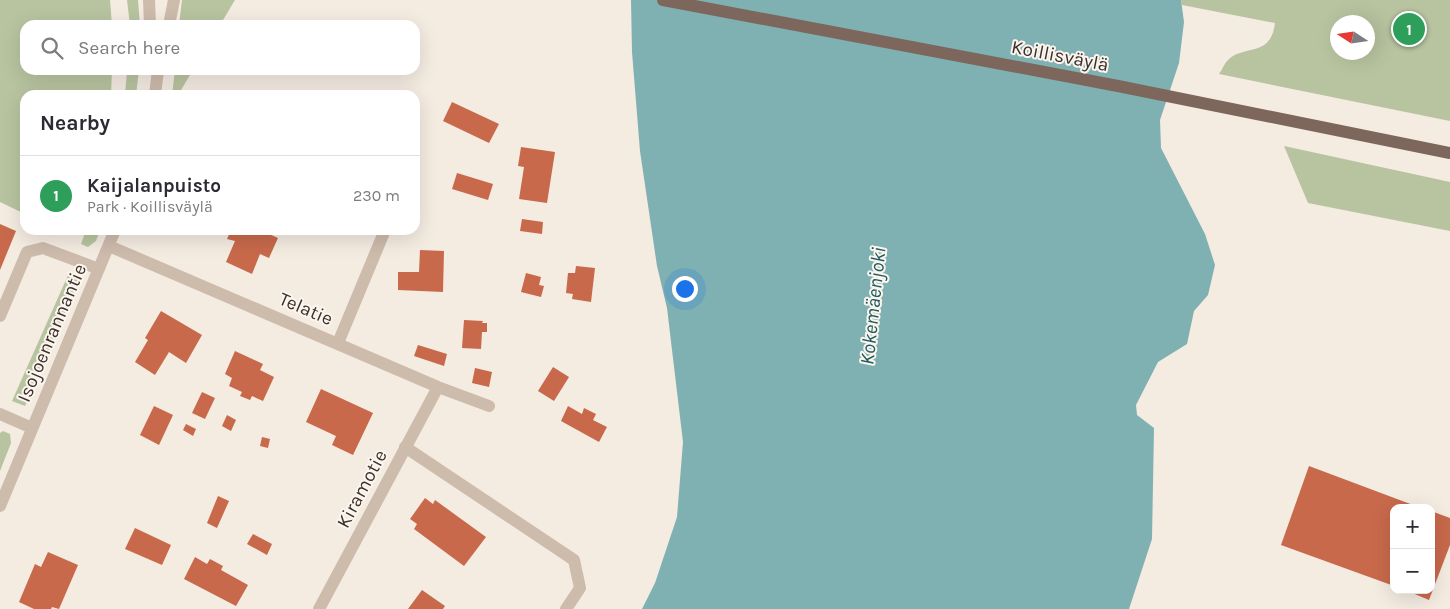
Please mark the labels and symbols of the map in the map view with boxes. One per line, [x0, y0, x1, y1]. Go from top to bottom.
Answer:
pin: 1 [1393, 10, 1425, 48]
north arrow [1330, 15, 1375, 60]
street label: Koillisväylä [1010, 36, 1110, 76]
water label: Kokemäenjoki [855, 246, 891, 366]
street label: Isojoenrannantie [13, 261, 91, 405]
your location [672, 276, 698, 302]
street label: Telatie [276, 288, 336, 330]
street label: Kiramotie [332, 446, 392, 532]

